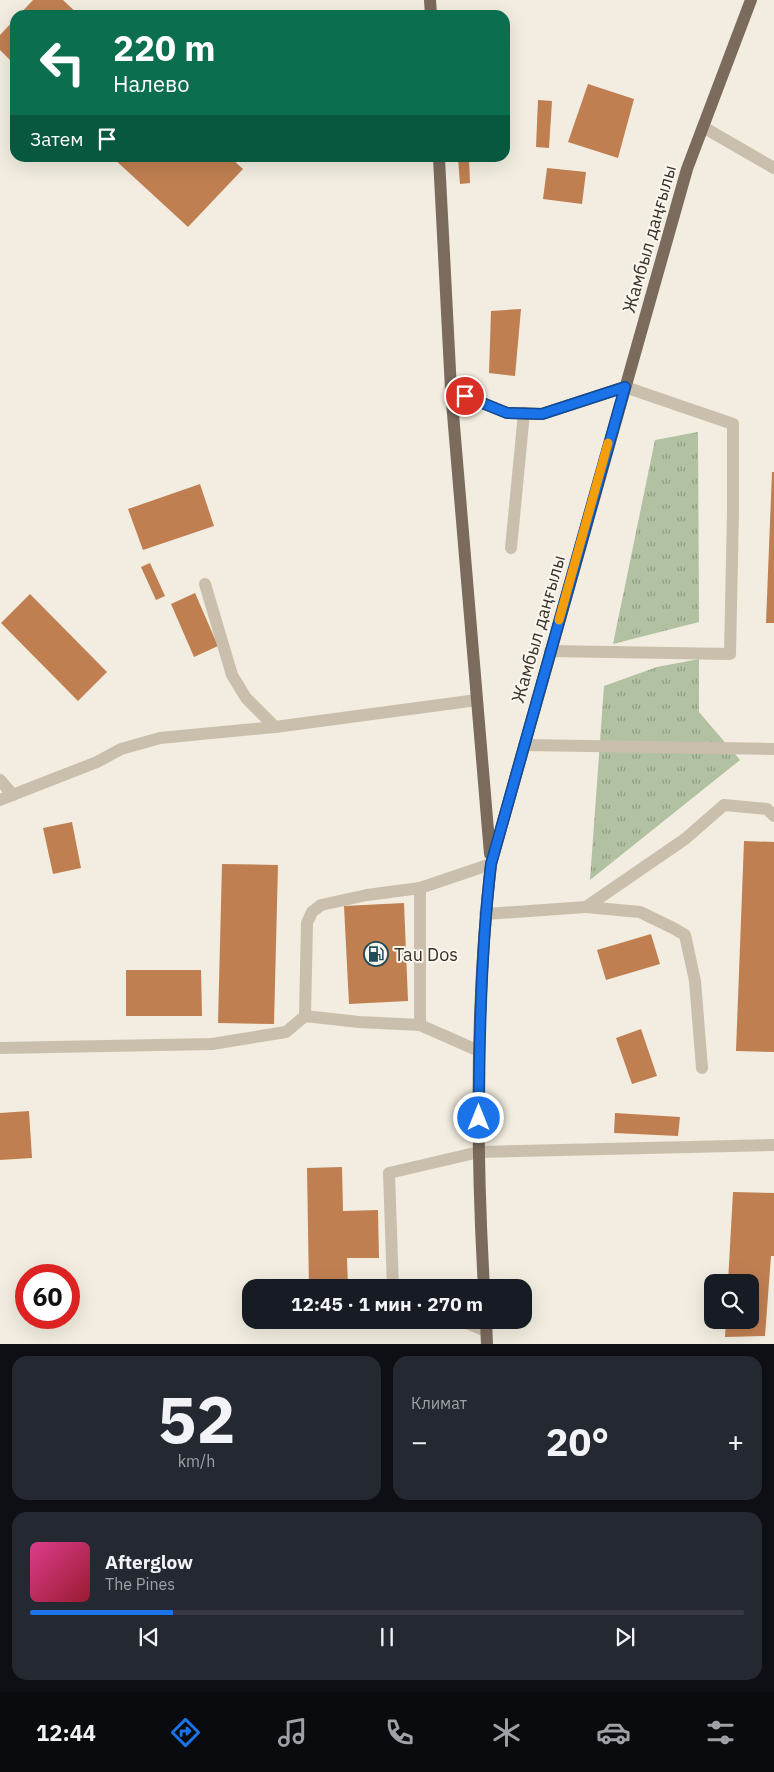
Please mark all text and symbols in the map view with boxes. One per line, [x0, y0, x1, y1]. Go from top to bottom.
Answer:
text: 220 m [113, 25, 216, 71]
icon: left [30, 30, 95, 95]
text: Налево [113, 69, 190, 98]
icon: arrive [93, 125, 121, 153]
text: Затем [30, 127, 83, 151]
street label: Жамбыл даңғылы [617, 162, 681, 316]
pin [444, 375, 486, 417]
icon: arrive [451, 382, 479, 410]
street label: Жамбыл даңғылы [506, 552, 570, 706]
fuel station icon: Tau Dos [363, 941, 389, 967]
place label: Tau Dos [394, 943, 458, 966]
position arrow [452, 1091, 504, 1143]
speed limit sign: 60 [15, 1264, 80, 1329]
map controls [704, 1274, 759, 1329]
button: search [704, 1274, 759, 1329]
text: 12:45 · 1 мин · 270 m [291, 1292, 483, 1316]
text: 52 [157, 1376, 236, 1461]
text: Климат [411, 1393, 467, 1413]
text: 20° [546, 1417, 609, 1466]
text: − [411, 1423, 428, 1460]
text: + [727, 1423, 744, 1460]
text: km/h [178, 1451, 215, 1471]
text: Afterglow [105, 1550, 193, 1574]
text: The Pines [105, 1574, 175, 1594]
icon: previous [135, 1623, 163, 1651]
icon: pause [373, 1623, 401, 1651]
icon: next [611, 1623, 639, 1651]
icon: directions [168, 1715, 203, 1750]
icon: music [275, 1715, 310, 1750]
icon: phone [382, 1715, 417, 1750]
icon: climate [489, 1715, 524, 1750]
icon: car [596, 1715, 631, 1750]
icon: filters [703, 1715, 738, 1750]
text: 12:44 [36, 1718, 96, 1747]

